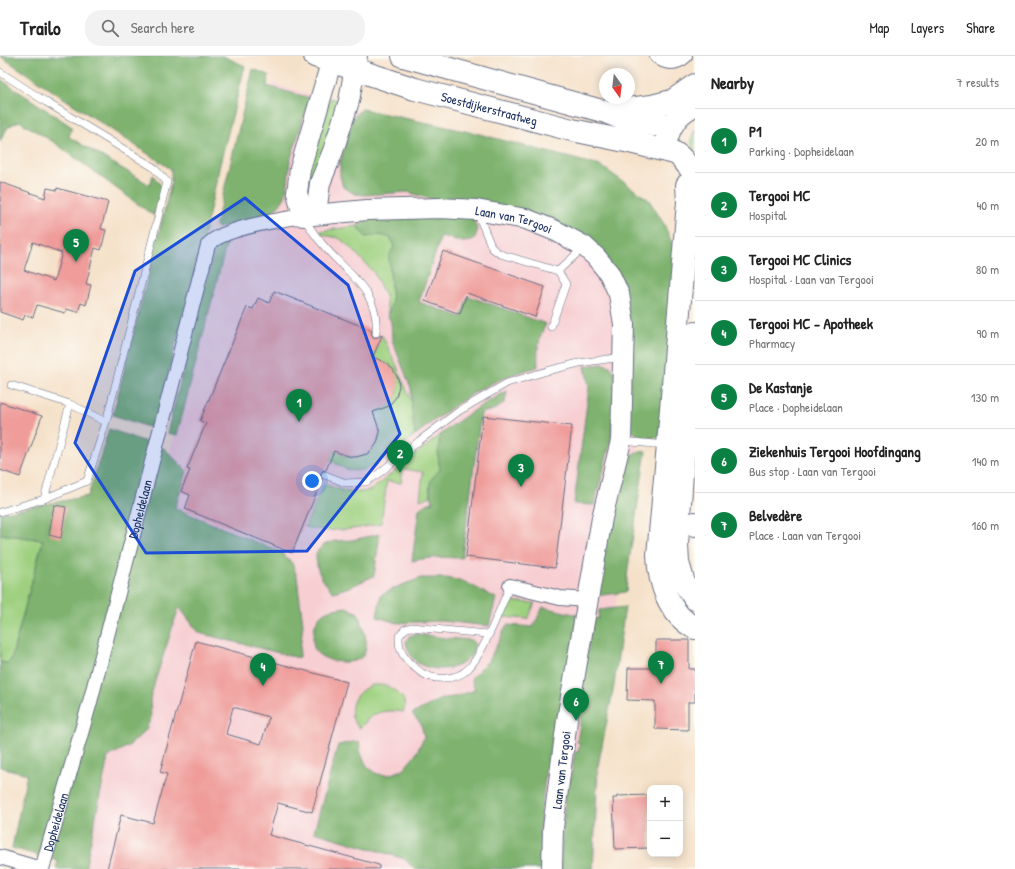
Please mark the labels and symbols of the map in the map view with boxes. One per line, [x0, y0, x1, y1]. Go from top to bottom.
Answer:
north arrow [599, 68, 635, 104]
street label: Soestdijkerstraatweg [439, 87, 539, 130]
street label: Laan van Tergooi [474, 201, 555, 238]
pin: 5 [63, 229, 89, 262]
pin: 1 [286, 389, 312, 422]
pin: 2 [387, 440, 413, 473]
pin: 3 [508, 454, 534, 487]
your location [302, 471, 322, 491]
street label: Dopheidelaan [124, 477, 156, 541]
pin: 7 [648, 651, 674, 684]
pin: 4 [250, 653, 276, 686]
pin: 6 [563, 688, 589, 721]
street label: Laan van Tergooi [547, 730, 575, 810]
street label: Dopheidelaan [39, 790, 73, 853]

